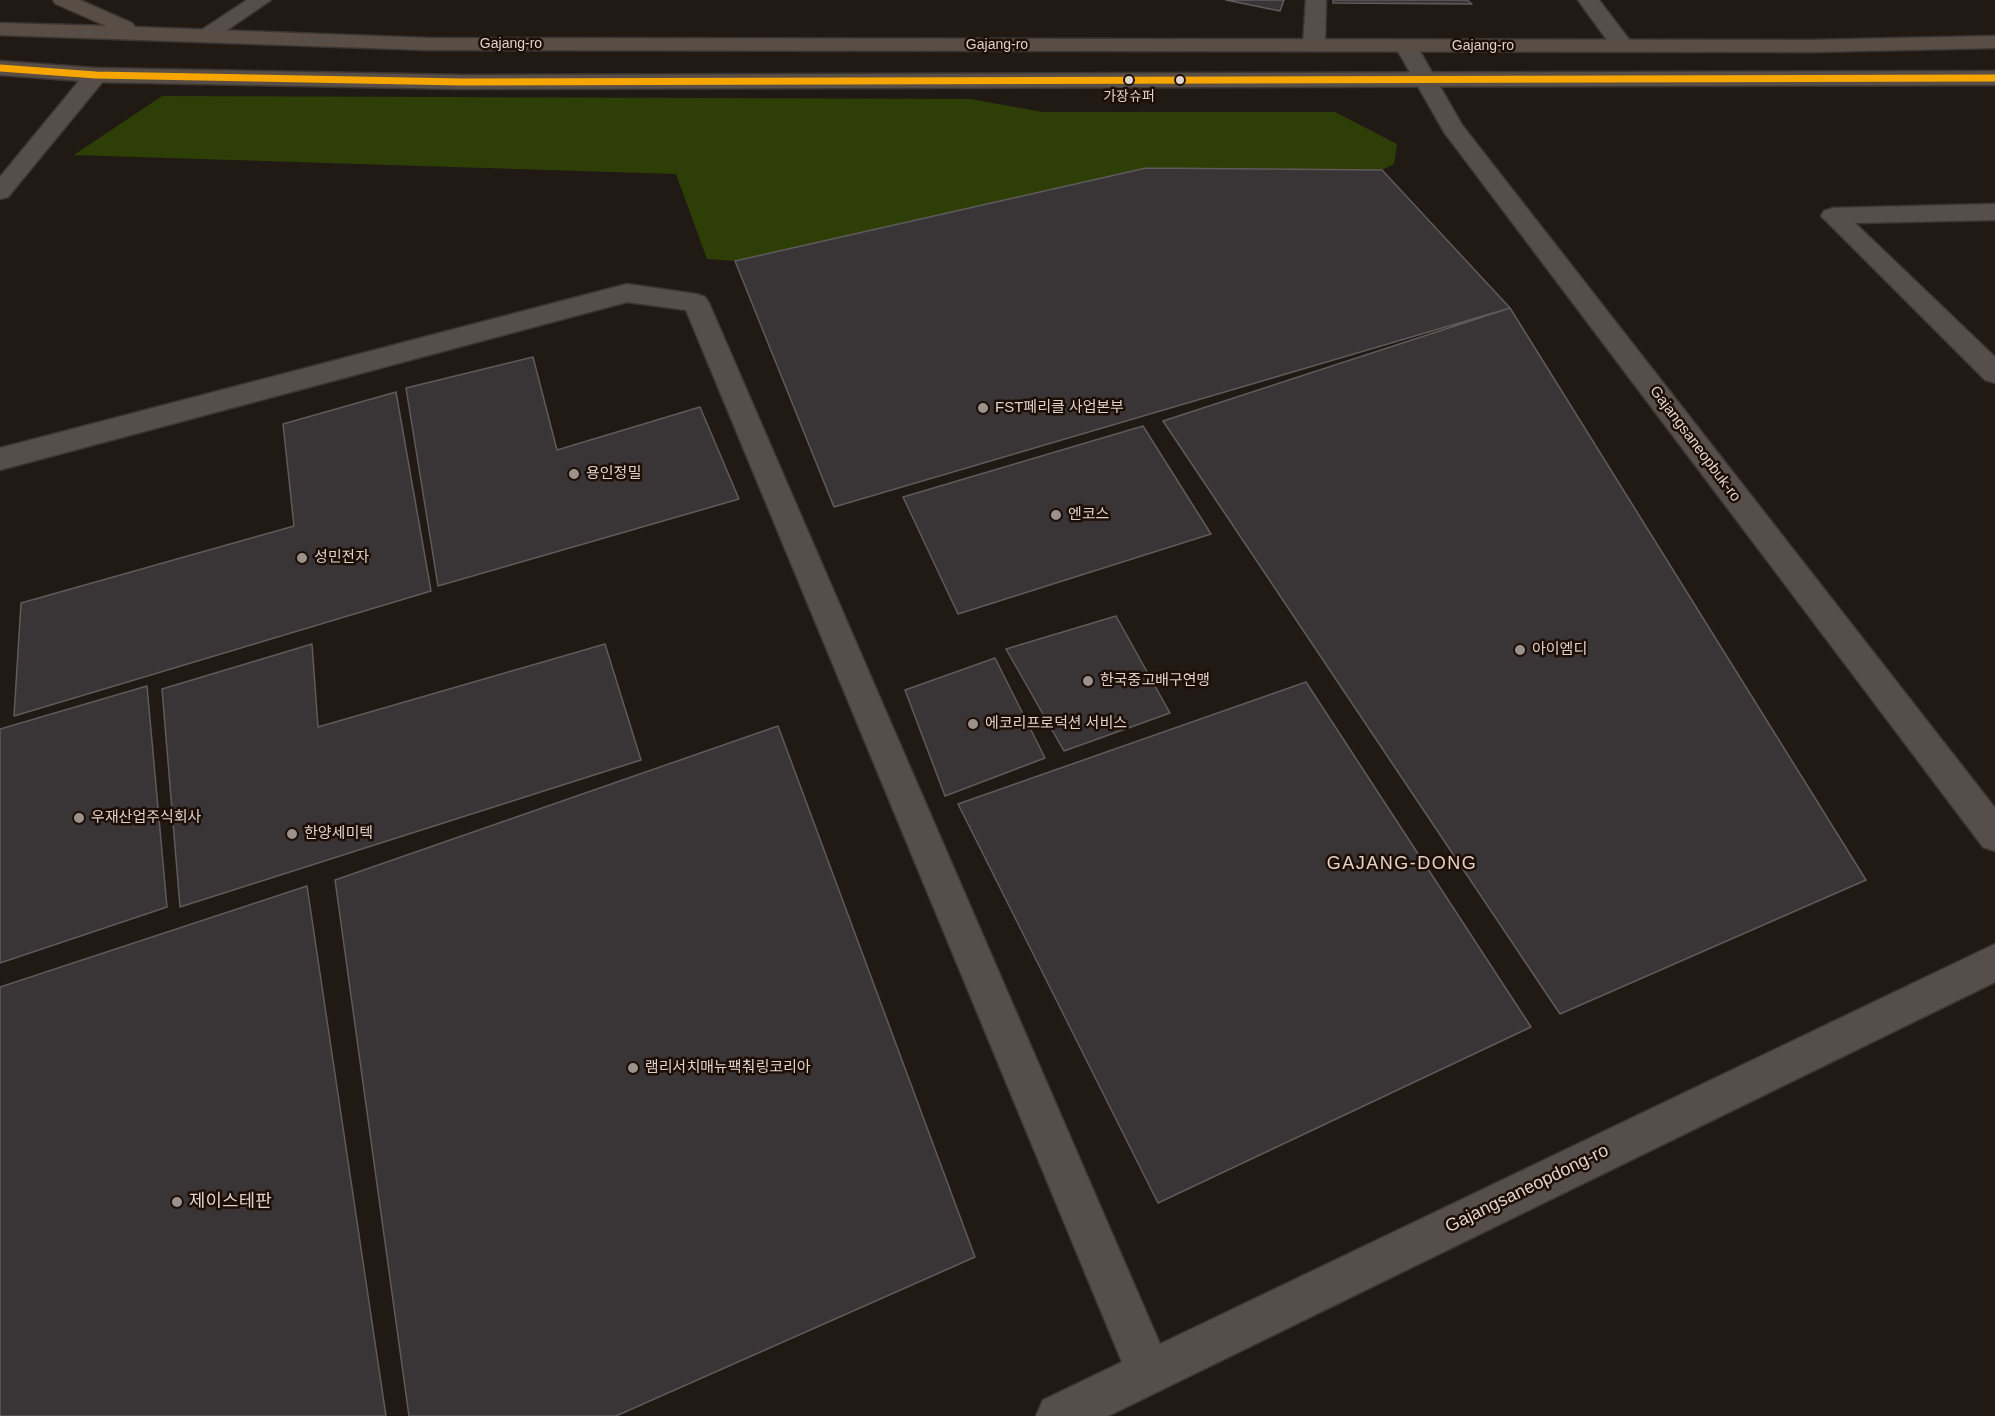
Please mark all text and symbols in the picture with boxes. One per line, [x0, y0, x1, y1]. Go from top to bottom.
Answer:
street label: Gajang-ro [480, 36, 542, 52]
street label: Gajang-ro [966, 37, 1028, 53]
street label: Gajang-ro [1452, 38, 1514, 54]
marker: 가장슈퍼 [1123, 74, 1135, 86]
unlabelled marker [1174, 74, 1186, 86]
place label: 가장슈퍼 [1103, 89, 1155, 105]
street label: Gajangsaneopbuk-ro [1646, 383, 1744, 505]
place label: FST페리클 사업본부 [995, 399, 1124, 417]
marker: FST페리클 사업본부 [976, 401, 990, 415]
place label: 용인정밀 [586, 465, 641, 483]
marker: 용인정밀 [567, 467, 581, 481]
place label: 엔코스 [1068, 506, 1109, 524]
marker: 엔코스 [1049, 508, 1063, 522]
place label: 성민전자 [314, 549, 369, 567]
marker: 성민전자 [295, 551, 309, 565]
place label: 아이엠디 [1532, 641, 1587, 659]
marker: 아이엠디 [1513, 643, 1527, 657]
place label: 한국중고배구연맹 [1100, 672, 1210, 690]
marker: 한국중고배구연맹 [1081, 674, 1095, 688]
place label: 에코리프로덕션 서비스 [985, 715, 1127, 733]
marker: 에코리프로덕션 서비스 [966, 717, 980, 731]
place label: 우재산업주식회사 [91, 809, 201, 827]
marker: 우재산업주식회사 [72, 811, 86, 825]
place label: 한양세미텍 [304, 825, 373, 843]
marker: 한양세미텍 [285, 827, 299, 841]
district label: GAJANG-DONG [1327, 853, 1477, 875]
place label: 램리서치매뉴팩춰링코리아 [645, 1059, 811, 1077]
marker: 램리서치매뉴팩춰링코리아 [626, 1061, 640, 1075]
street label: Gajangsaneopdong-ro [1442, 1140, 1612, 1238]
place label: 제이스테판 [189, 1191, 272, 1213]
marker: 제이스테판 [170, 1195, 184, 1209]

